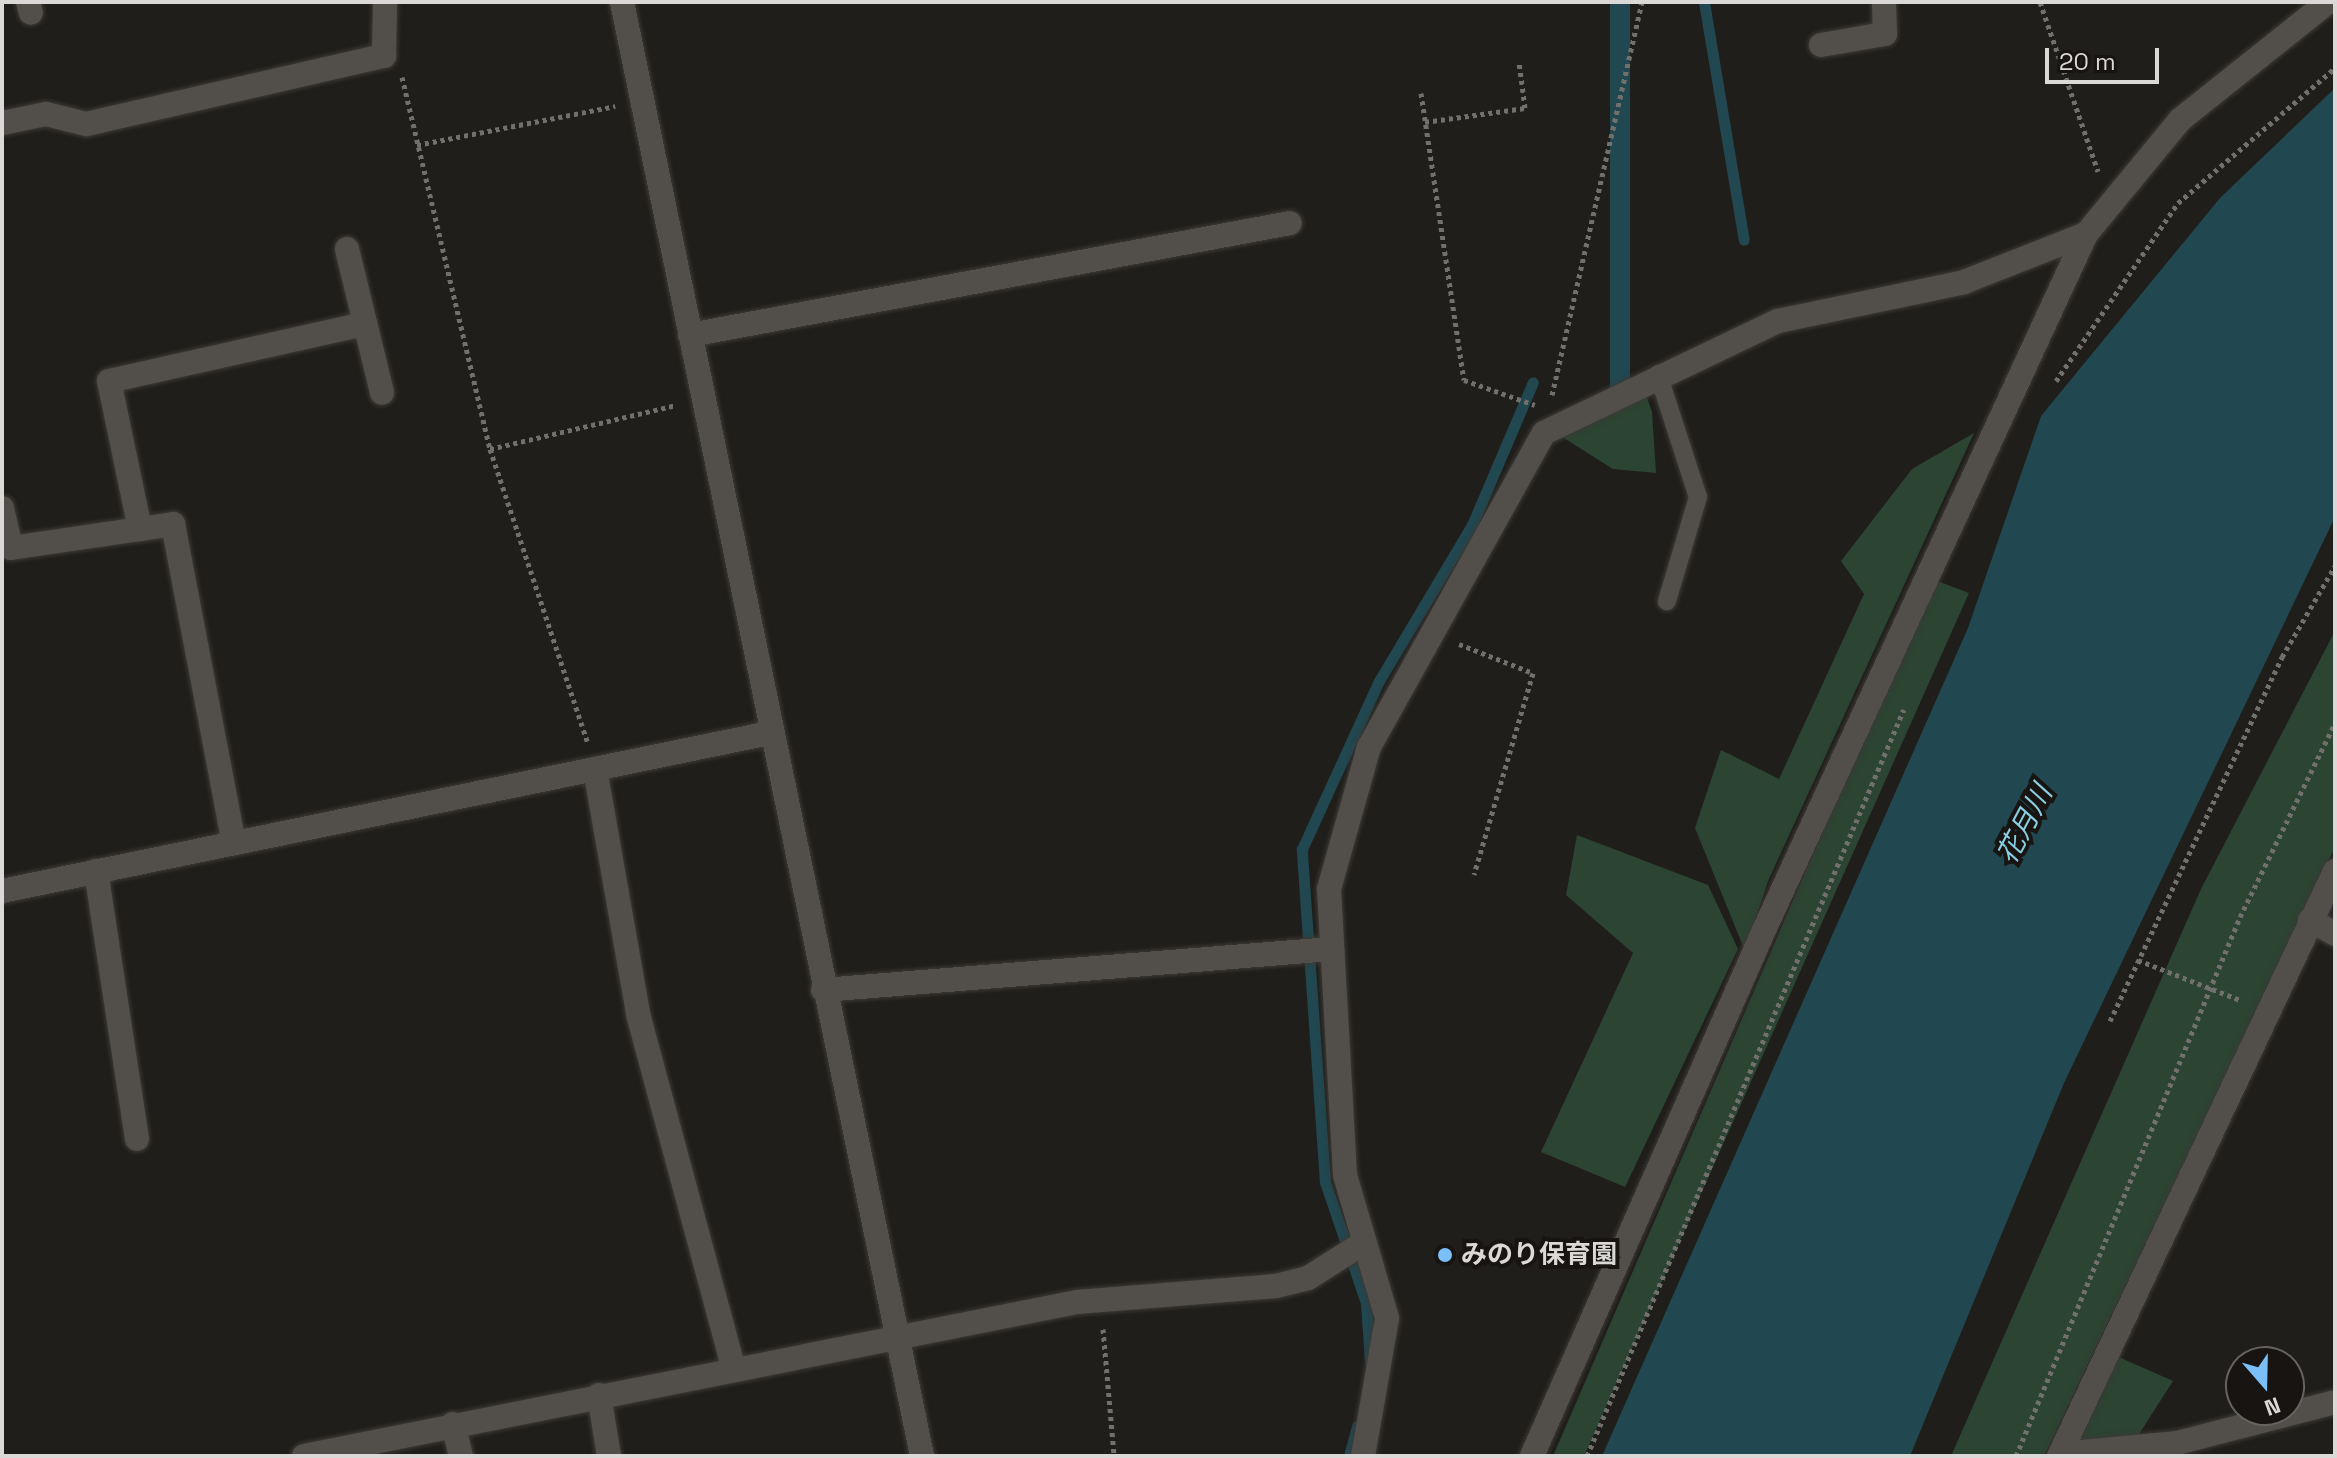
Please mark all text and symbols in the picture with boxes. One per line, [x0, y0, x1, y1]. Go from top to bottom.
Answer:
scale bar [2049, 32, 2163, 82]
text: 20 m [2059, 46, 2116, 77]
water label: 花月川 [1989, 779, 2059, 869]
place label: みのり保育園 [1461, 1239, 1617, 1271]
marker: みのり保育園 [1436, 1246, 1454, 1264]
north arrow [2225, 1346, 2305, 1426]
text: N [2261, 1391, 2284, 1422]

